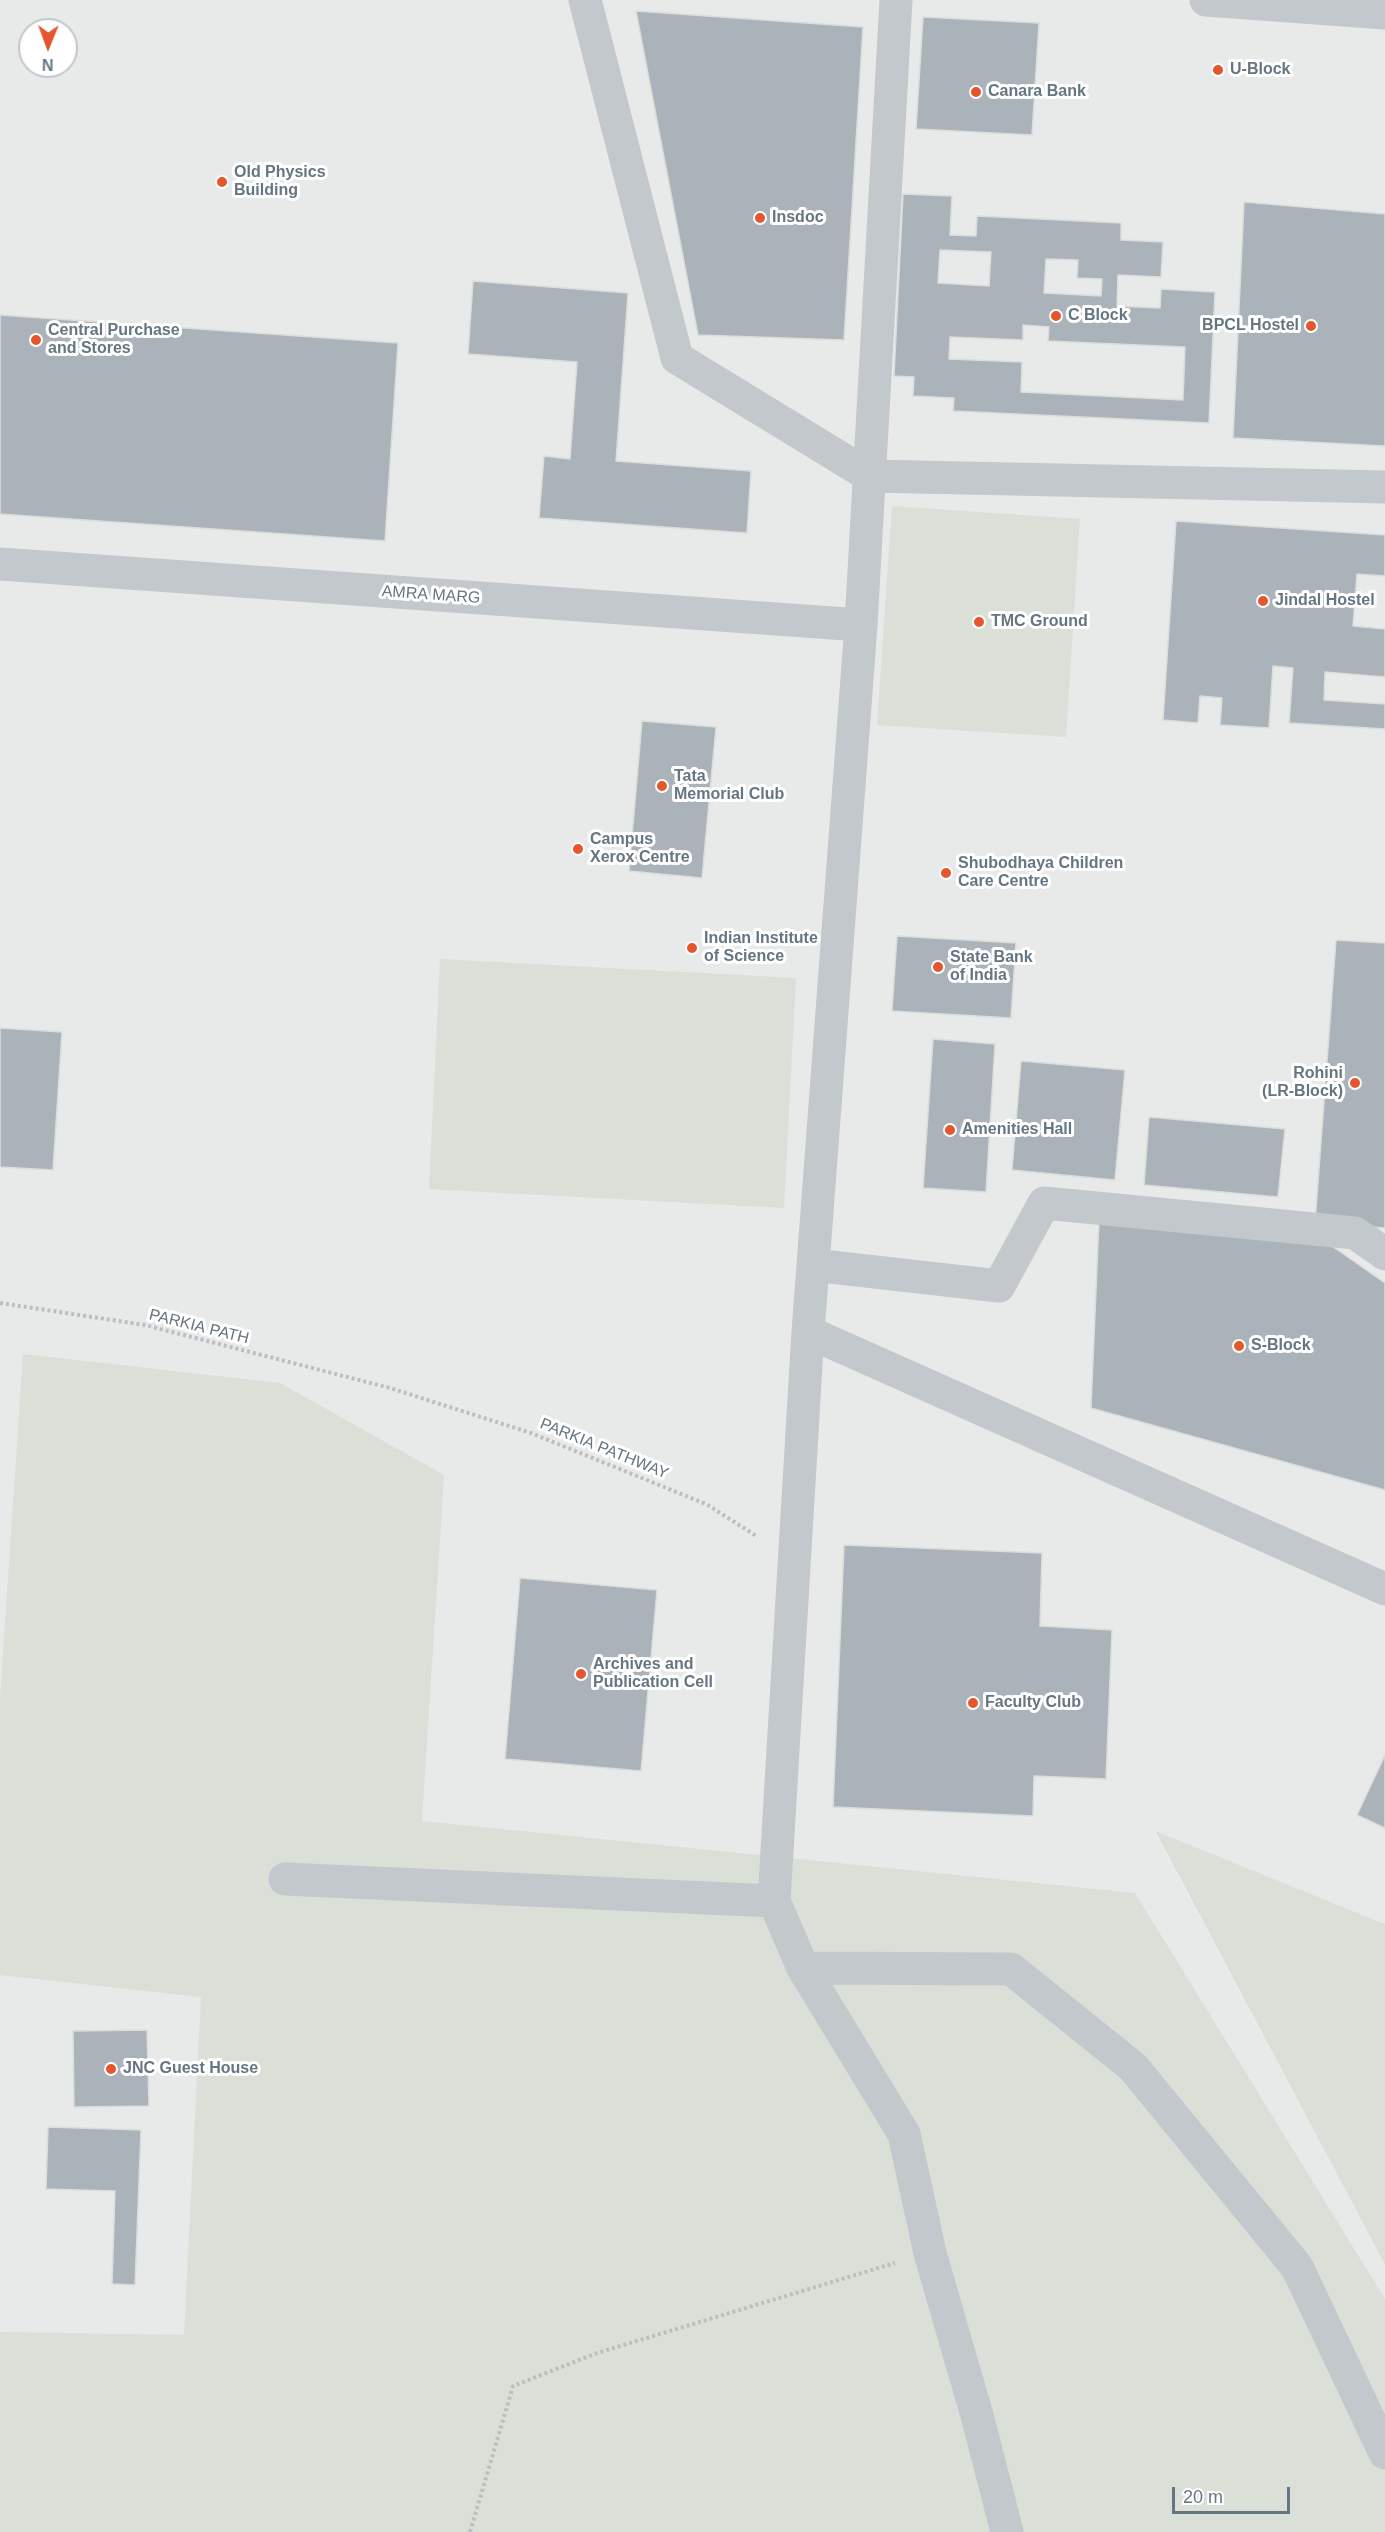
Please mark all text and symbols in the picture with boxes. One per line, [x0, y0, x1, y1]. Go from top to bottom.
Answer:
north arrow [18, 18, 78, 78]
text: N [42, 56, 54, 73]
place label: U-Block [1230, 60, 1290, 80]
marker: U-Block [1211, 63, 1225, 77]
place label: Canara Bank [988, 82, 1086, 102]
marker: Canara Bank [969, 85, 983, 99]
place label: Old Physics Building [234, 163, 326, 201]
marker: Old Physics Building [215, 175, 229, 189]
place label: Insdoc [772, 208, 824, 228]
marker: Insdoc [753, 211, 767, 225]
place label: C Block [1068, 306, 1128, 326]
marker: C Block [1049, 309, 1063, 323]
place label: BPCL Hostel [1202, 316, 1299, 336]
marker: BPCL Hostel [1304, 319, 1318, 333]
place label: Central Purchase and Stores [48, 321, 180, 359]
marker: Central Purchase and Stores [29, 333, 43, 347]
street label: AMRA MARG [381, 582, 481, 608]
place label: Jindal Hostel [1275, 591, 1375, 611]
marker: Jindal Hostel [1256, 594, 1270, 608]
place label: TMC Ground [991, 612, 1088, 632]
marker: TMC Ground [972, 615, 986, 629]
place label: Tata Memorial Club [674, 767, 784, 805]
marker: Tata Memorial Club [655, 779, 669, 793]
place label: Campus Xerox Centre [590, 830, 690, 868]
marker: Campus Xerox Centre [571, 842, 585, 856]
place label: Shubodhaya Children Care Centre [958, 854, 1123, 892]
marker: Shubodhaya Children Care Centre [939, 866, 953, 880]
place label: Indian Institute of Science [704, 929, 818, 967]
marker: Indian Institute of Science [685, 941, 699, 955]
place label: State Bank of India [950, 948, 1033, 986]
marker: State Bank of India [931, 960, 945, 974]
place label: Rohini (LR-Block) [1262, 1064, 1343, 1102]
marker: Rohini (LR-Block) [1348, 1076, 1362, 1090]
place label: Amenities Hall [962, 1120, 1072, 1140]
marker: Amenities Hall [943, 1123, 957, 1137]
street label: PARKIA PATH [147, 1305, 251, 1349]
place label: S-Block [1251, 1336, 1311, 1356]
marker: S-Block [1232, 1339, 1246, 1353]
street label: PARKIA PATHWAY [537, 1414, 671, 1484]
place label: Archives and Publication Cell [593, 1655, 713, 1693]
marker: Archives and Publication Cell [574, 1667, 588, 1681]
place label: Faculty Club [985, 1693, 1081, 1713]
marker: Faculty Club [966, 1696, 980, 1710]
place label: JNC Guest House [123, 2059, 258, 2079]
marker: JNC Guest House [104, 2062, 118, 2076]
scale bar [1175, 2475, 1294, 2513]
text: 20 m [1183, 2487, 1223, 2507]

